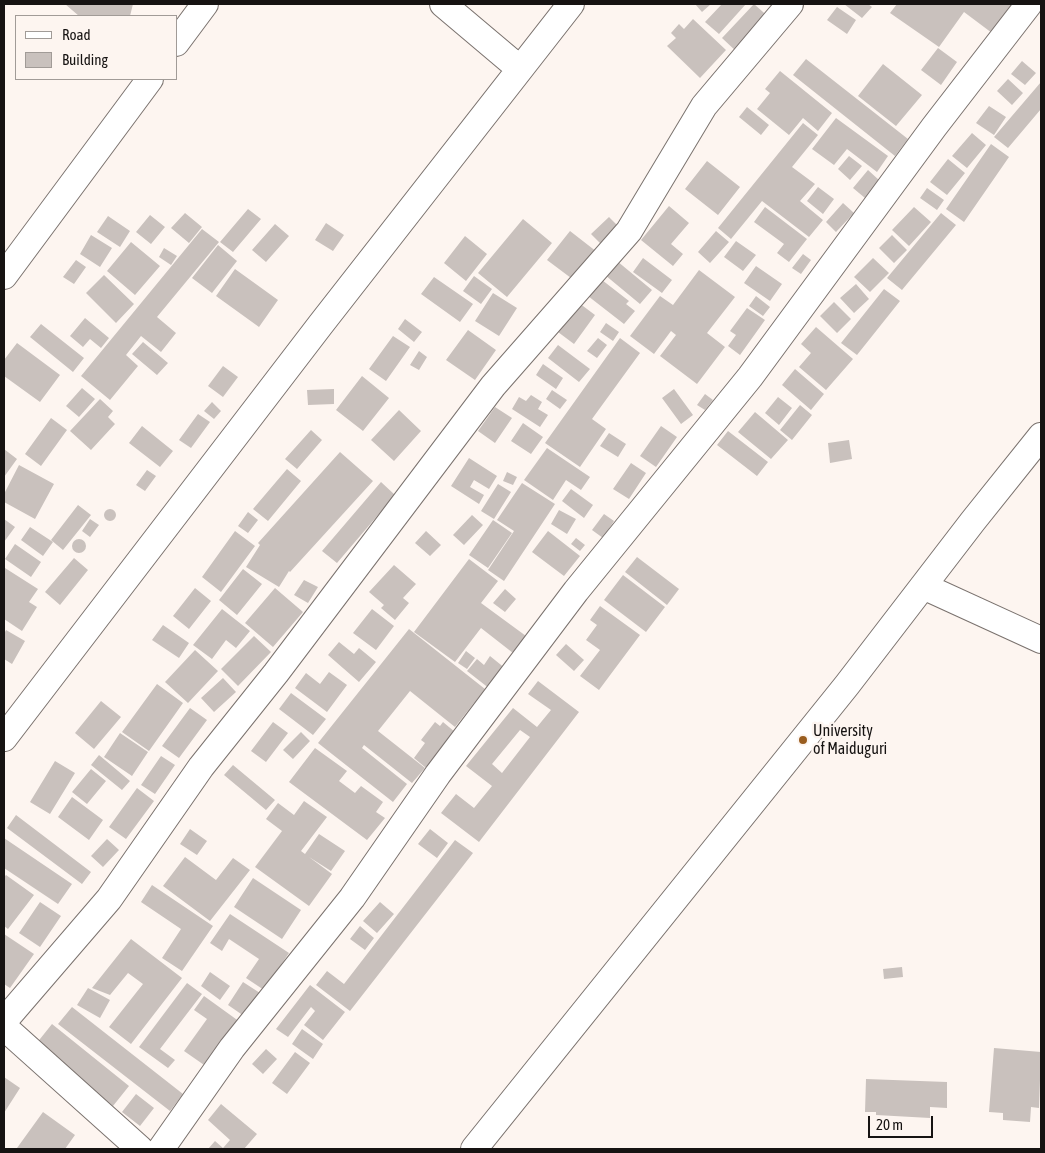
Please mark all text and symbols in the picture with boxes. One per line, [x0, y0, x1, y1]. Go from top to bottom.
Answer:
legend [15, 15, 178, 80]
text: Road [62, 26, 91, 43]
text: Building [62, 51, 108, 68]
place label: University of Maiduguri [813, 721, 887, 759]
marker: University of Maiduguri [797, 734, 809, 746]
scale bar [870, 1106, 935, 1138]
text: 20 m [876, 1116, 903, 1133]

